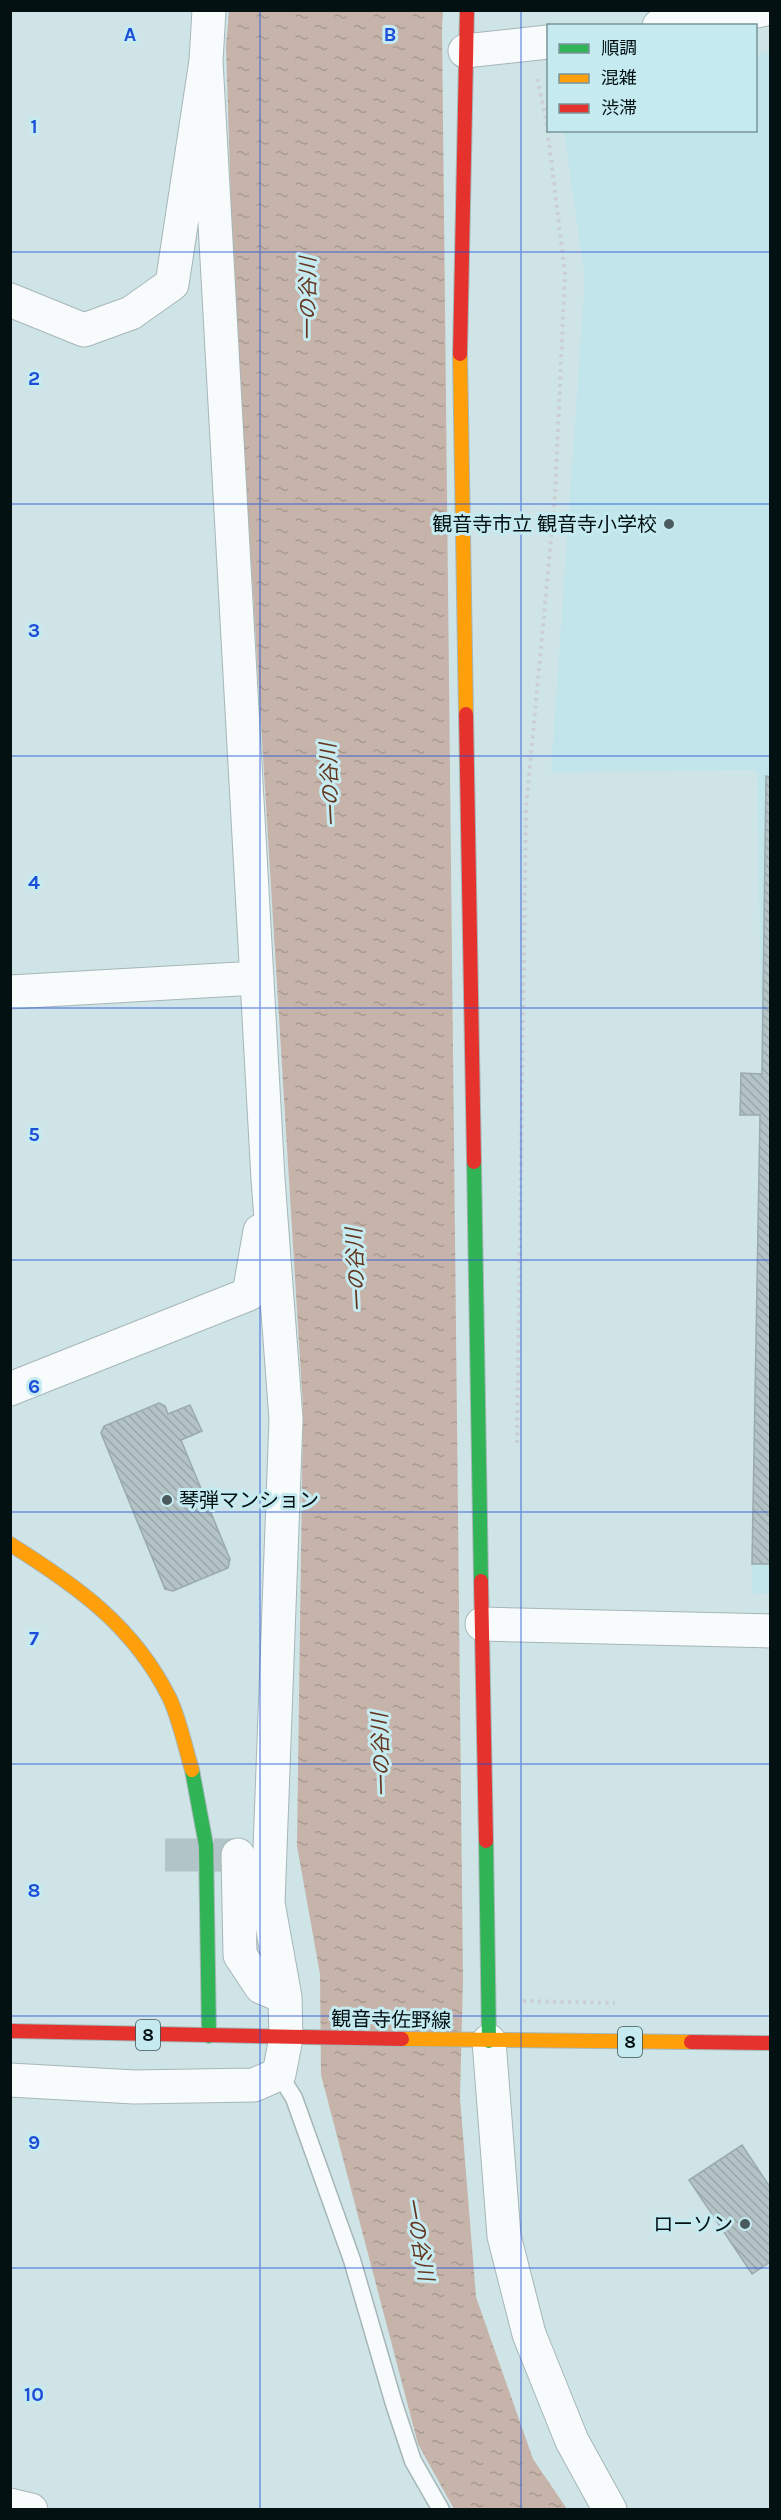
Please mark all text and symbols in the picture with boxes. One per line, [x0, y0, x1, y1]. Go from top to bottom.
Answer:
text: A [124, 23, 137, 46]
text: B [384, 23, 396, 46]
legend [547, 24, 757, 132]
text: 順調 [601, 37, 637, 59]
text: 混雑 [601, 67, 637, 89]
text: 渋滞 [601, 97, 637, 119]
text: 1 [30, 115, 38, 138]
water label: 一の谷川 [296, 255, 320, 341]
text: 2 [28, 367, 40, 390]
place label: 観音寺市立 観音寺小学校 [432, 513, 657, 536]
marker: 観音寺市立 観音寺小学校 [662, 517, 676, 531]
text: 3 [28, 619, 40, 642]
water label: 一の谷川 [316, 740, 344, 828]
text: 4 [28, 871, 40, 894]
text: 5 [28, 1123, 40, 1146]
water label: 一の谷川 [342, 1225, 370, 1313]
text: 6 [28, 1375, 40, 1398]
place label: 琴弾マンション [179, 1489, 319, 1512]
marker: 琴弾マンション [160, 1493, 174, 1507]
text: 7 [29, 1627, 39, 1650]
water label: 一の谷川 [367, 1711, 394, 1797]
text: 8 [28, 1879, 40, 1902]
street label: 観音寺佐野線 [331, 2007, 451, 2033]
road number: 8 [136, 2020, 160, 2050]
road number: 8 [618, 2027, 642, 2057]
text: 9 [28, 2131, 40, 2154]
water label: 一の谷川 [400, 2196, 438, 2284]
place label: ローソン [653, 2213, 733, 2236]
marker: ローソン [738, 2217, 752, 2231]
text: 10 [24, 2383, 44, 2406]

